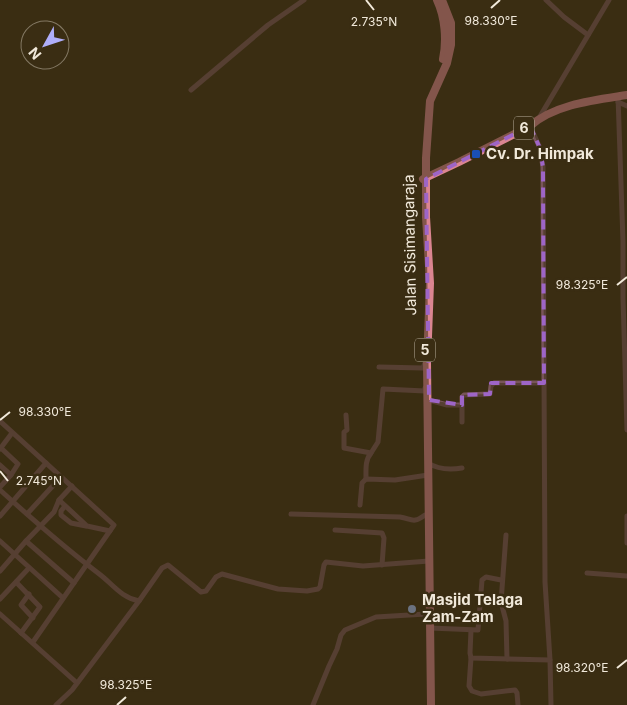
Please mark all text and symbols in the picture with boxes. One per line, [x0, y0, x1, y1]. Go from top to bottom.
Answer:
text: 98.330°E [465, 13, 517, 28]
text: 2.735°N [351, 14, 397, 29]
north arrow [20, 20, 70, 70]
text: N [25, 44, 45, 63]
road number: 6 [514, 116, 534, 140]
place label: Cv. Dr. Himpak [486, 144, 594, 163]
marker: Cv. Dr. Himpak [470, 148, 482, 160]
street label: Jalan Sisimangaraja [399, 174, 420, 316]
text: 98.325°E [556, 277, 608, 292]
road number: 5 [415, 338, 435, 362]
text: 98.330°E [19, 404, 71, 419]
text: 2.745°N [16, 473, 62, 488]
place label: Masjid Telaga Zam-Zam [422, 590, 523, 626]
marker: Masjid Telaga Zam-Zam [406, 603, 418, 615]
text: 98.320°E [556, 660, 608, 675]
text: 98.325°E [100, 677, 152, 692]

